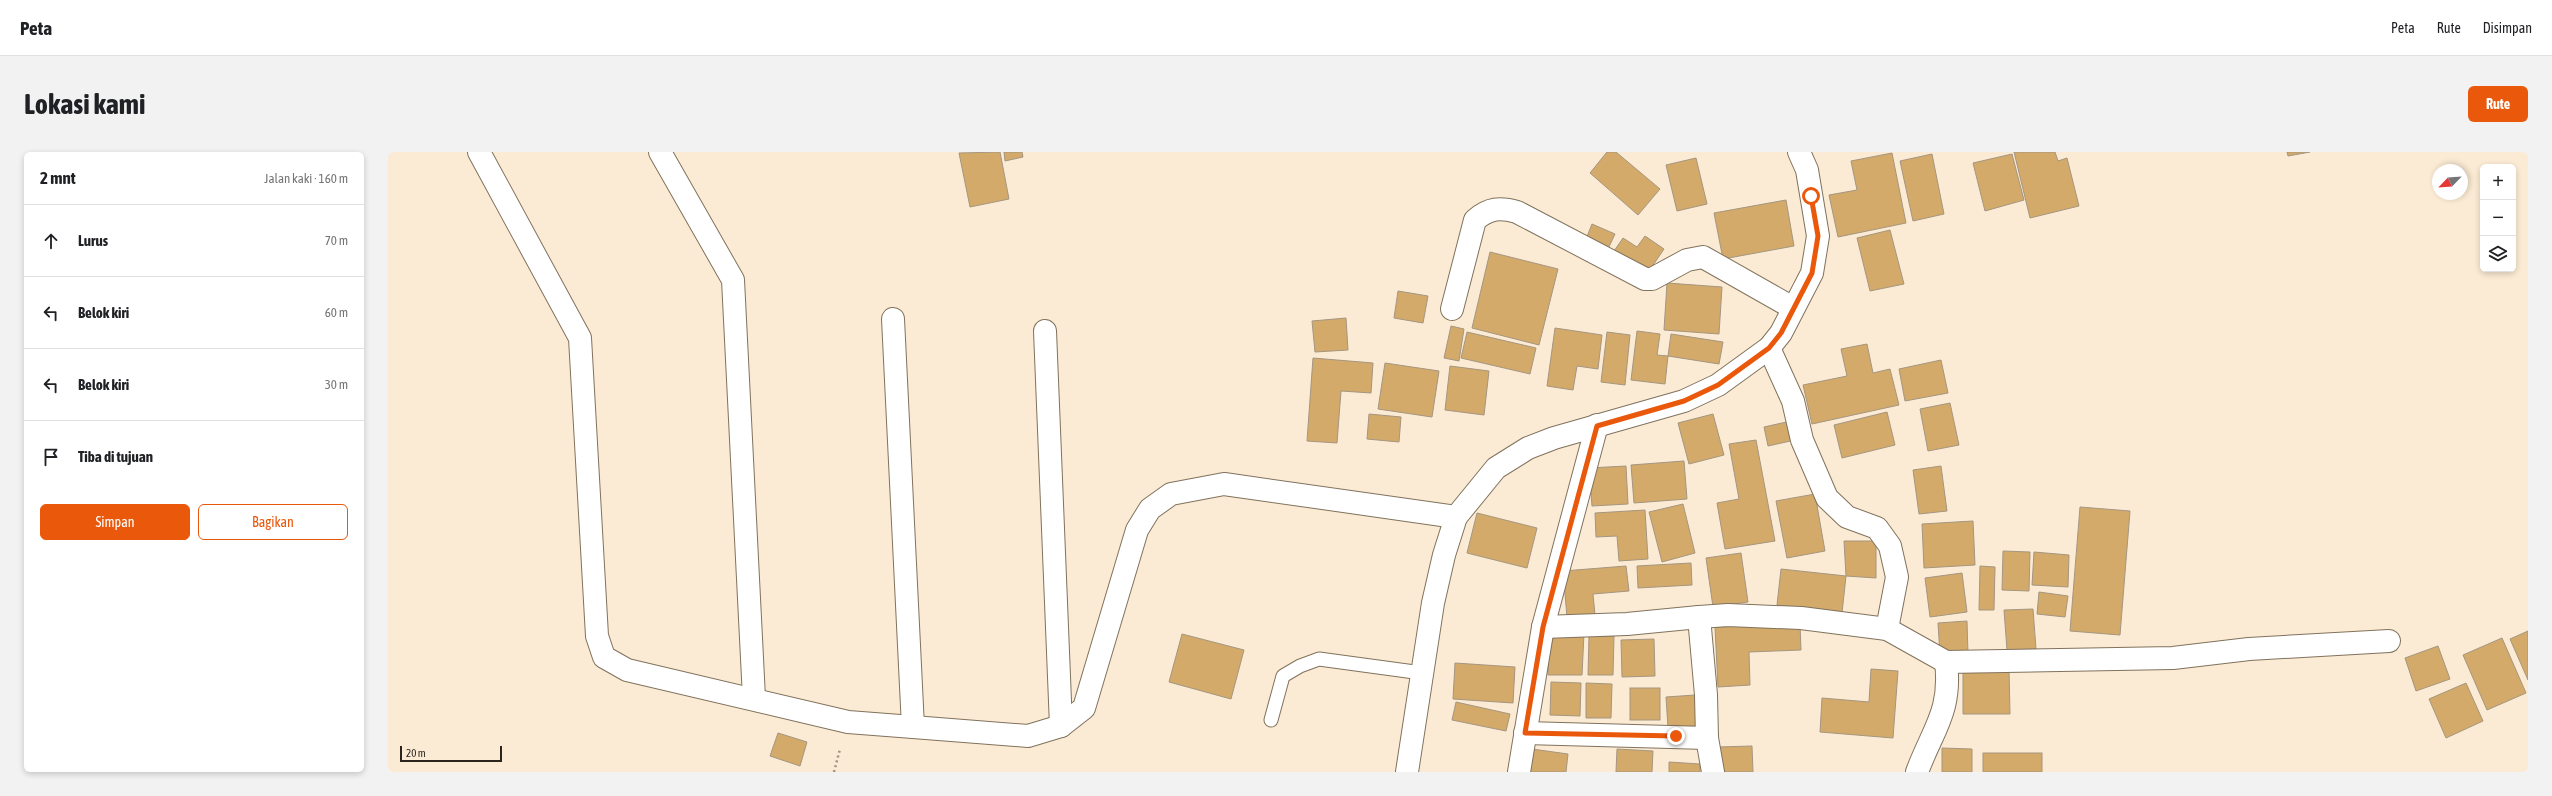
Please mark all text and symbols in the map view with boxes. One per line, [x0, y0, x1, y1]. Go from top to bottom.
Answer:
text: Peta [20, 17, 52, 39]
text: Peta [2391, 20, 2415, 36]
text: Rute [2437, 20, 2461, 36]
text: Disimpan [2483, 20, 2532, 36]
button: Rute [2468, 86, 2528, 122]
text: Lokasi kami [24, 88, 145, 120]
north arrow [2432, 164, 2468, 200]
map controls [2480, 164, 2516, 272]
button: + [2480, 164, 2516, 200]
text: 2 mnt [40, 168, 76, 188]
text: Jalan kaki · 160 m [264, 171, 348, 186]
route start [1802, 187, 1820, 205]
button: − [2480, 200, 2516, 236]
icon: ahead [40, 230, 62, 252]
text: Lurus [78, 232, 108, 249]
text: 70 m [325, 233, 348, 248]
button: layers [2480, 236, 2516, 272]
icon: left [40, 302, 62, 324]
text: Belok kiri [78, 304, 129, 321]
text: 60 m [325, 305, 348, 320]
icon: left [40, 374, 62, 396]
text: Belok kiri [78, 376, 129, 393]
text: 30 m [325, 377, 348, 392]
icon: arrive [40, 446, 62, 468]
text: Tiba di tujuan [78, 448, 153, 465]
button: Simpan [40, 504, 190, 540]
button: Bagikan [198, 504, 348, 540]
route end [1667, 727, 1685, 745]
scale bar [400, 744, 502, 763]
text: 20 m [406, 747, 426, 759]

